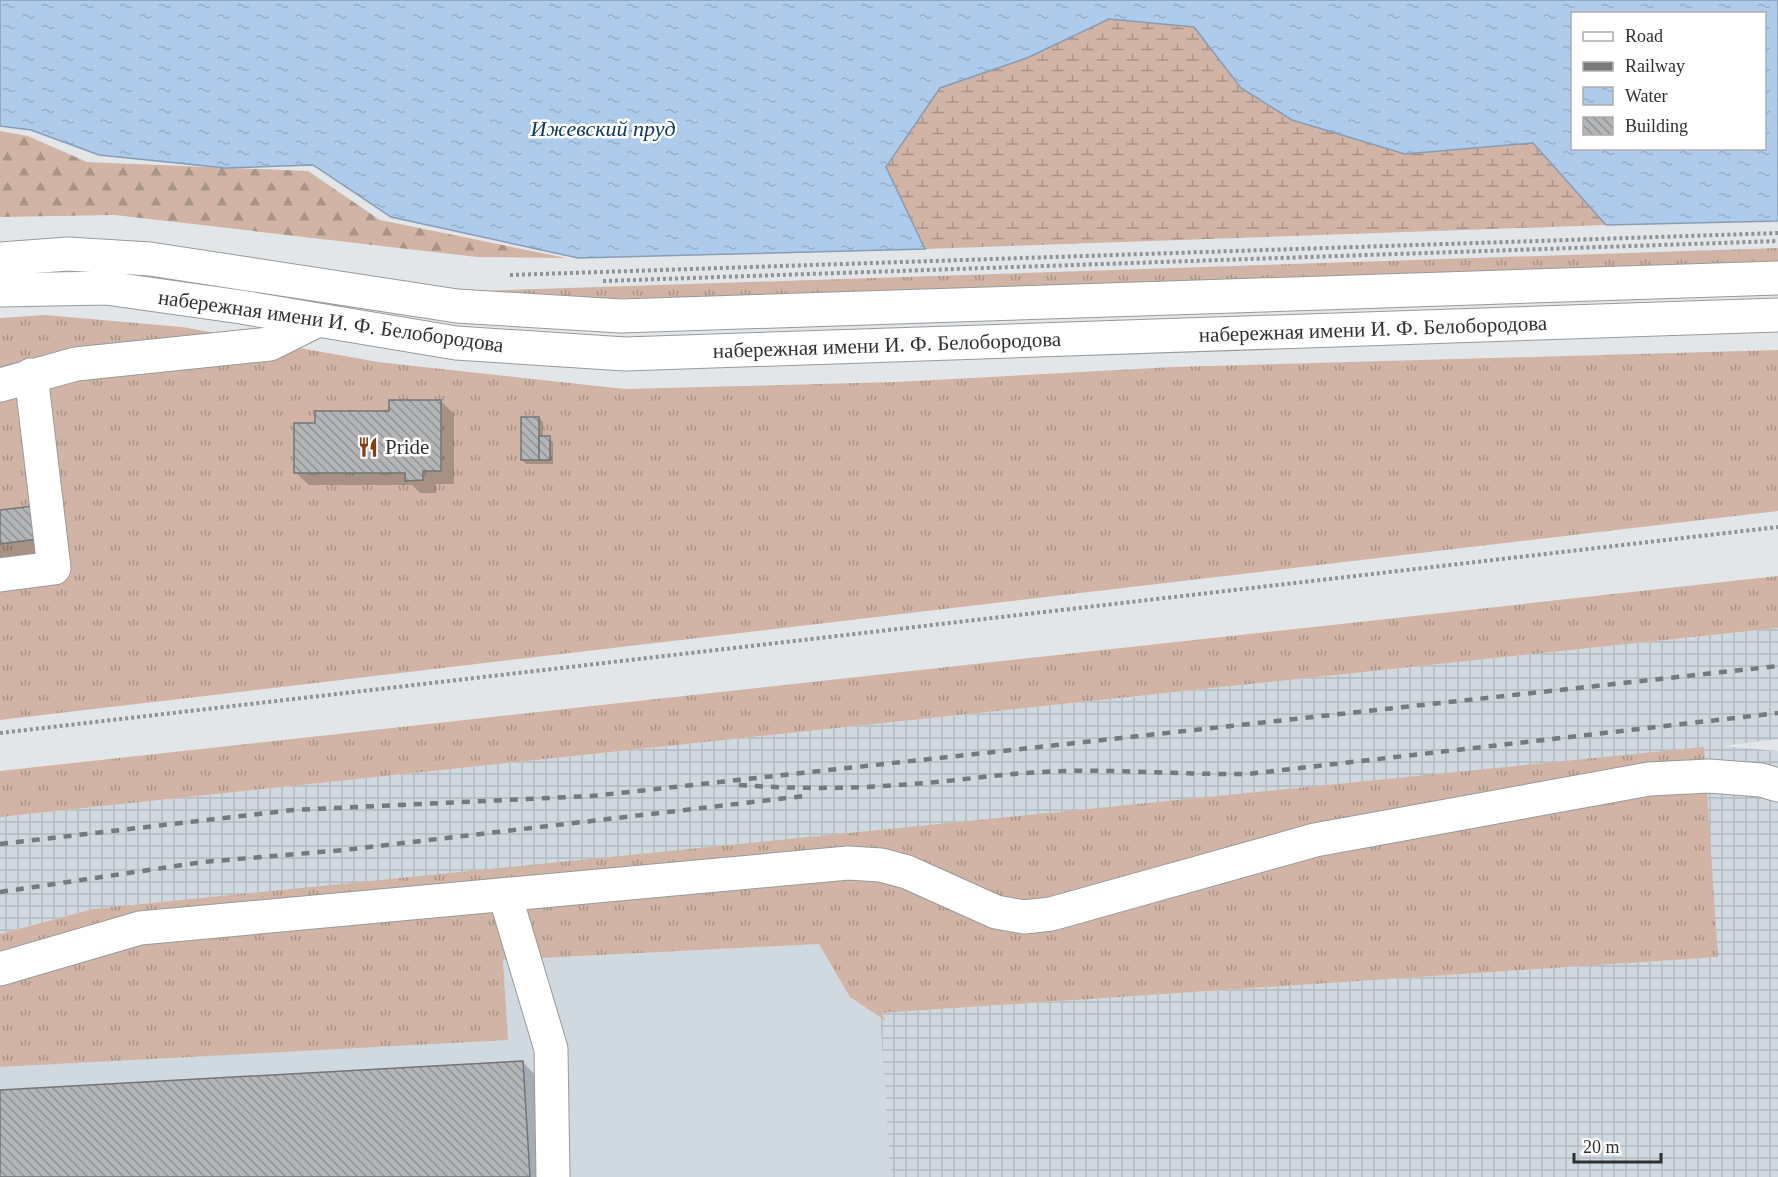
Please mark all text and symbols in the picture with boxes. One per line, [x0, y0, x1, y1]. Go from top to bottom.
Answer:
legend [1571, 12, 1766, 150]
text: Road [1625, 26, 1663, 46]
text: Railway [1625, 56, 1685, 76]
text: Water [1625, 86, 1668, 106]
water label: Ижевский пруд [529, 116, 676, 141]
text: Building [1625, 116, 1688, 136]
street label: набережная имени И. Ф. Белобородова [157, 285, 506, 357]
street label: набережная имени И. Ф. Белобородова [1198, 311, 1548, 347]
street label: набережная имени И. Ф. Белобородова [712, 327, 1062, 363]
restaurant icon: Pride [356, 435, 380, 459]
place label: Pride [385, 435, 429, 459]
scale bar [1574, 1126, 1661, 1164]
text: 20 m [1583, 1137, 1620, 1157]

